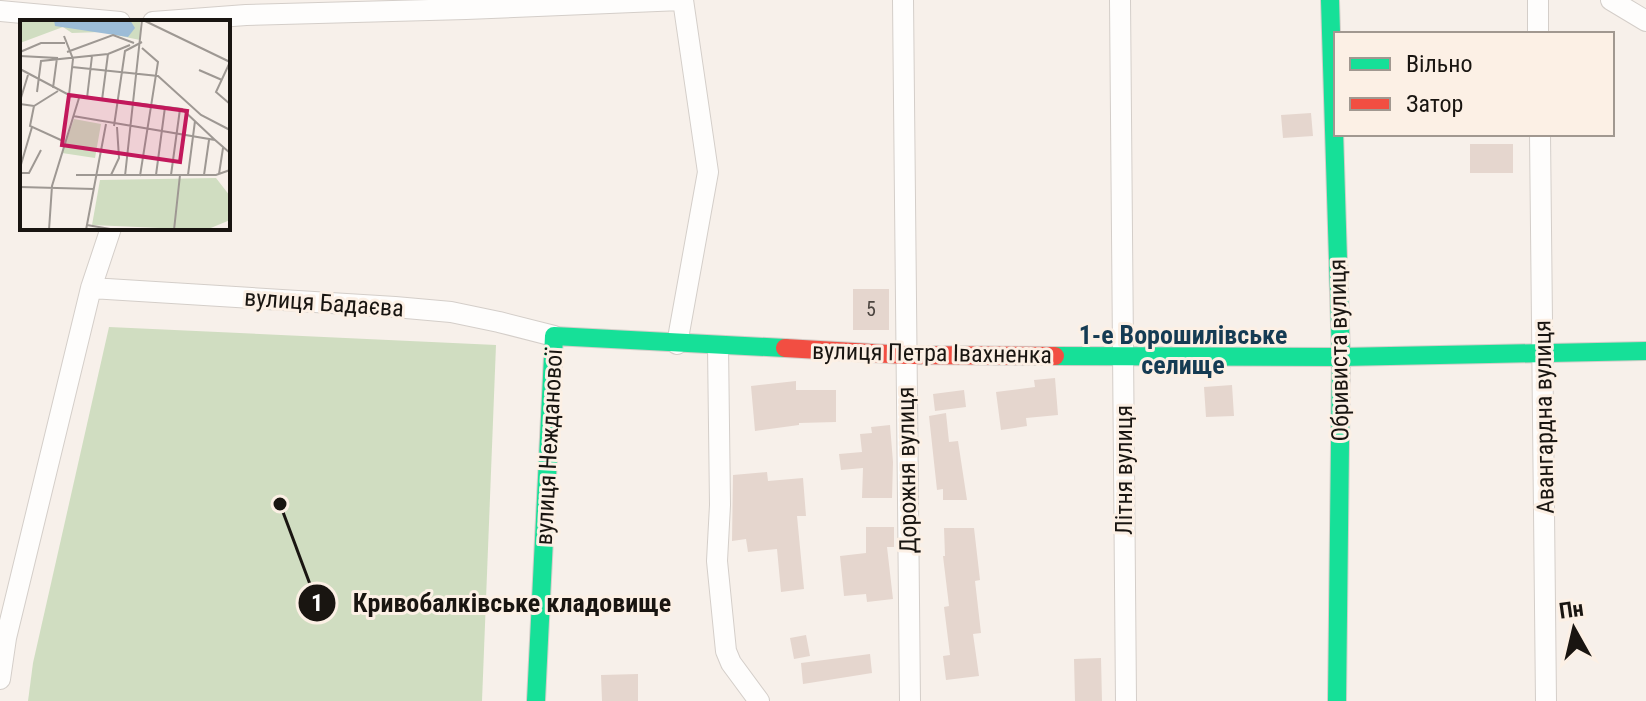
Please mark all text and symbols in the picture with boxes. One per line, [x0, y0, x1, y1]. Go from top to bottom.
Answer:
inset map [20, 20, 230, 230]
legend [1334, 32, 1614, 136]
text: Вільно [1406, 50, 1473, 78]
text: Затор [1406, 90, 1463, 118]
street label: Обривиста вулиця [1323, 258, 1355, 442]
street label: вулиця Бадаєва [243, 283, 405, 323]
house number: 5 [866, 297, 876, 321]
district label: 1-е Ворошилівське селище [1079, 320, 1287, 380]
street label: Авангардна вулиця [1528, 320, 1560, 514]
street label: вулиця Петра Івахненка [812, 337, 1052, 369]
street label: вулиця Нежданової [530, 347, 568, 546]
street label: Дорожня вулиця [892, 386, 922, 554]
street label: Літня вулиця [1110, 405, 1138, 535]
callout: Кривобалківське кладовище [297, 578, 688, 628]
text: Кривобалківське кладовище [353, 588, 671, 618]
text: 1 [311, 589, 323, 617]
north arrow [1534, 589, 1614, 669]
text: Пн [1557, 596, 1585, 624]

